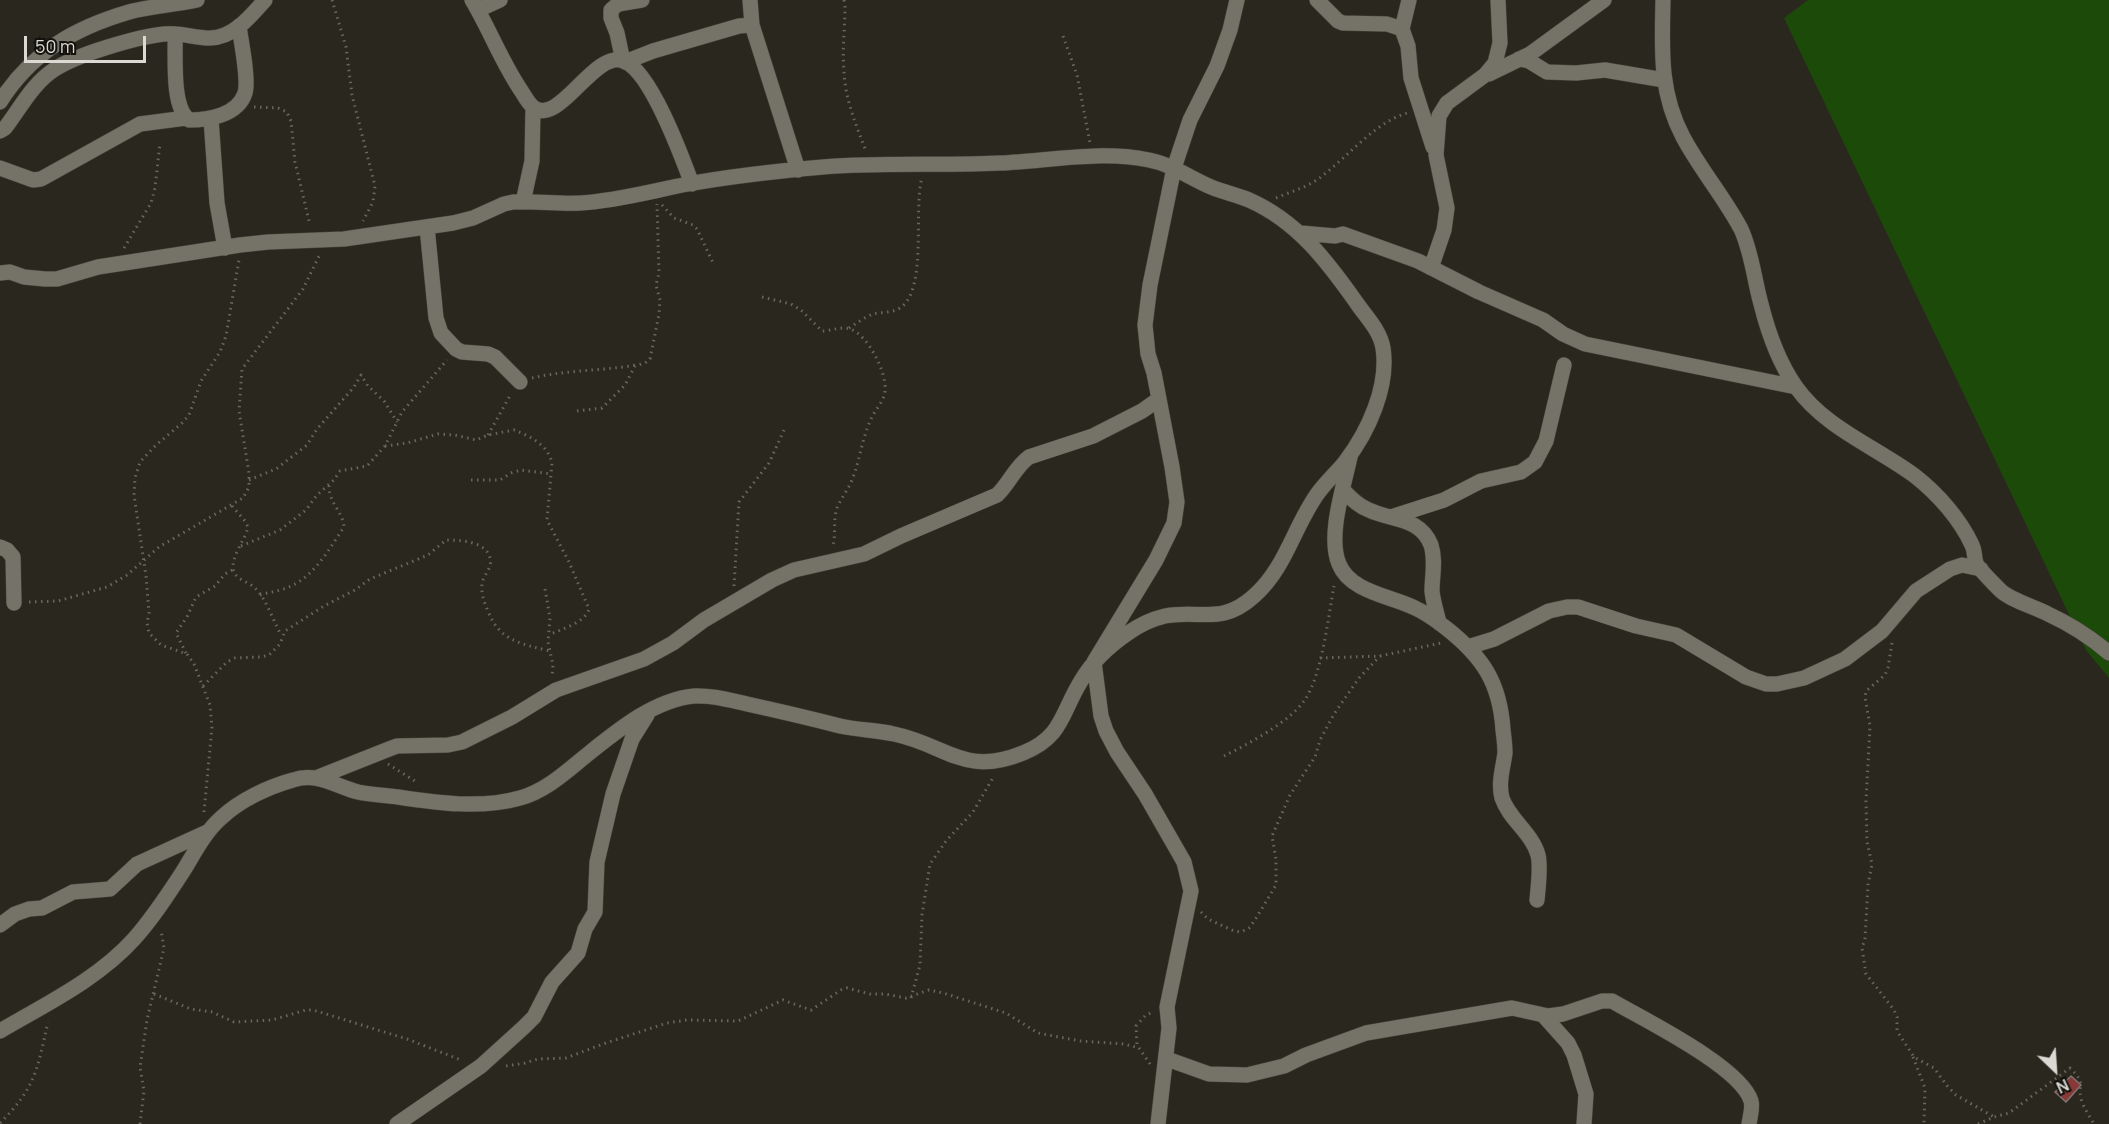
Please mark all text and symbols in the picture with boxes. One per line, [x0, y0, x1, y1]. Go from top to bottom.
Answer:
scale bar [27, 24, 148, 62]
text: 50 m [35, 34, 75, 58]
north arrow [2025, 1040, 2085, 1100]
text: N [2053, 1074, 2072, 1099]

